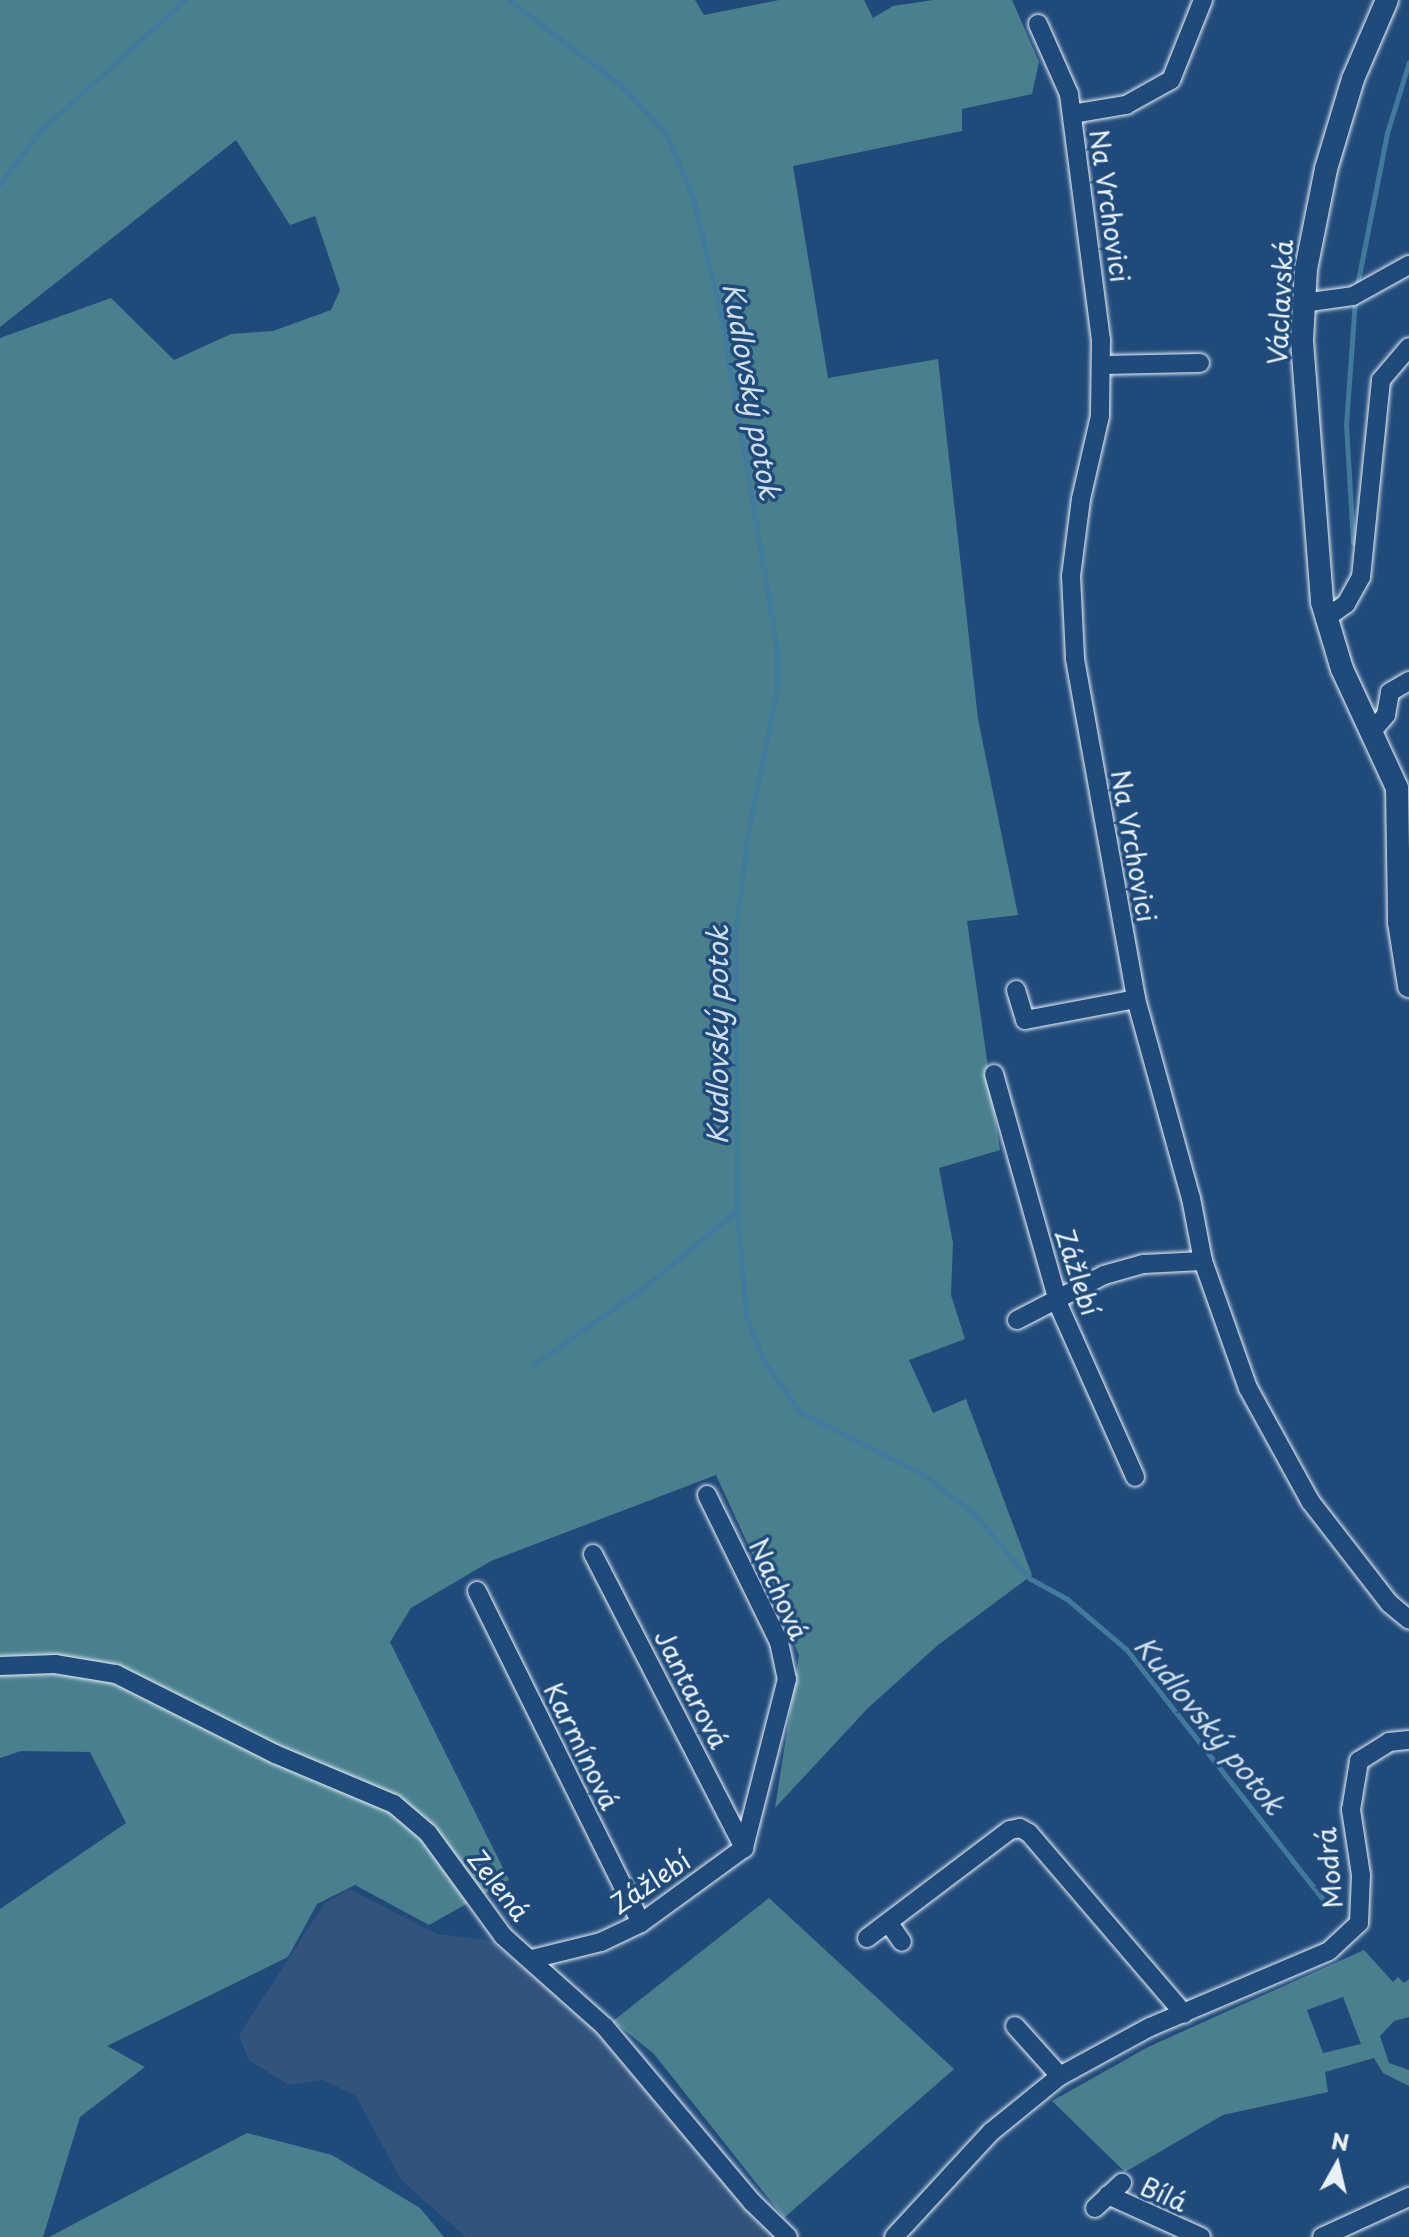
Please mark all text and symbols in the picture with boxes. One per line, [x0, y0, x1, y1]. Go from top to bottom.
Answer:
street label: Na Vrchovici [1084, 127, 1136, 285]
street label: Václavská [1261, 239, 1299, 365]
water label: Kudlovský potok [716, 279, 788, 503]
street label: Na Vrchovici [1105, 767, 1163, 925]
water label: Kudlovský potok [700, 924, 734, 1146]
street label: Zážlebí [1049, 1225, 1107, 1319]
street label: Nachová [743, 1533, 815, 1645]
street label: Jantarová [649, 1624, 735, 1754]
water label: Kudlovský potok [1127, 1629, 1293, 1821]
street label: Karmínová [538, 1677, 626, 1815]
street label: Modrá [1310, 1826, 1348, 1910]
street label: Zelená [462, 1843, 536, 1927]
street label: Zážlebí [604, 1844, 696, 1920]
text: N [1329, 2123, 1351, 2158]
north arrow [1297, 2125, 1377, 2205]
street label: Bílá [1136, 2170, 1192, 2218]

